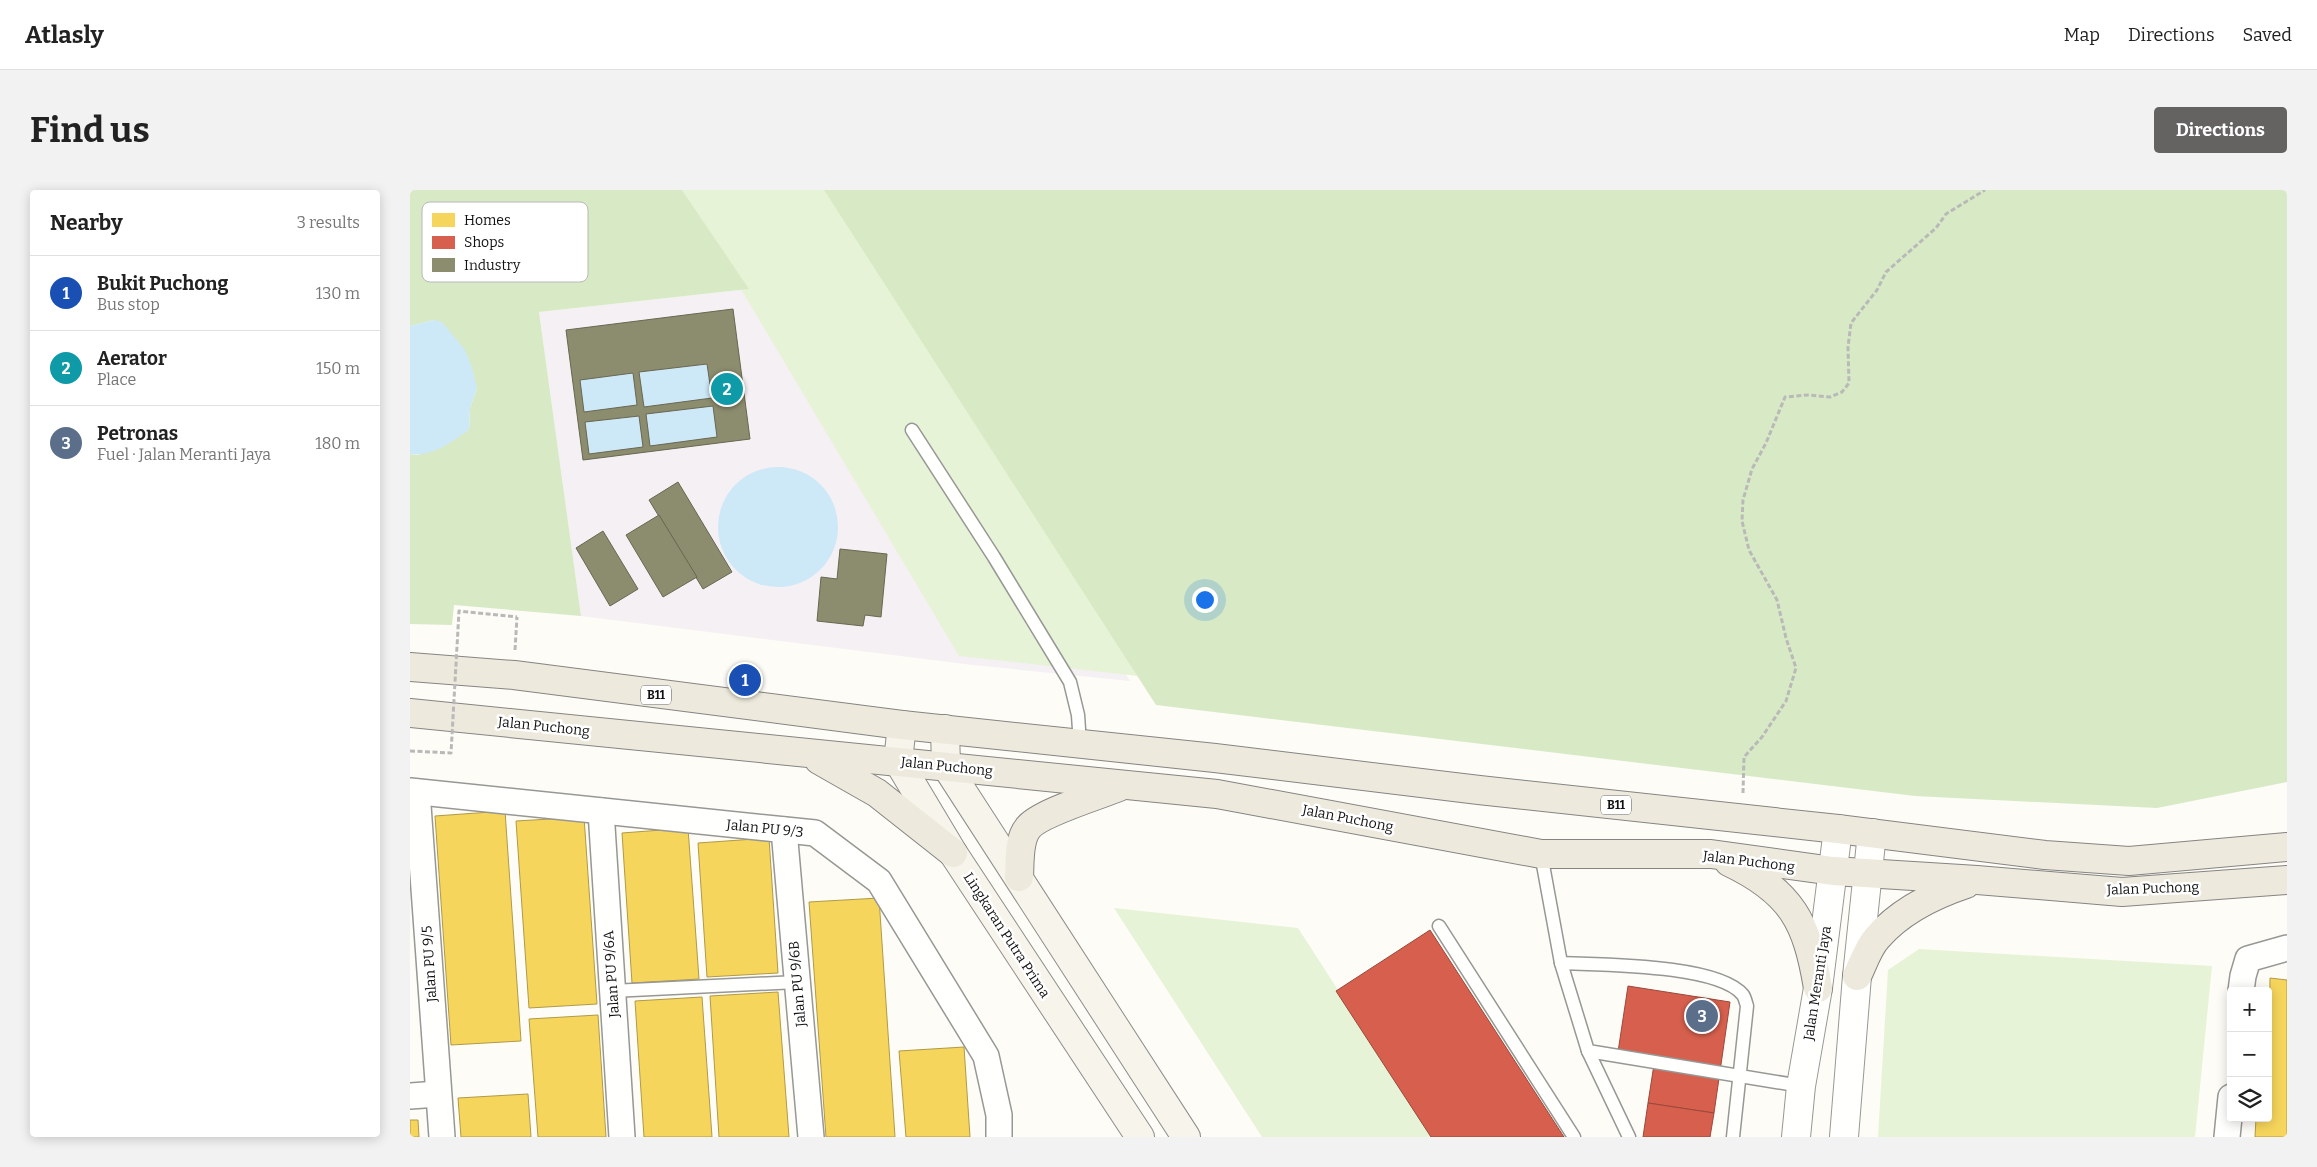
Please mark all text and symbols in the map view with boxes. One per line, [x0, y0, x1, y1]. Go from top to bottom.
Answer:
text: Atlasly [25, 21, 104, 49]
text: Map [2064, 24, 2100, 46]
text: Directions [2128, 24, 2215, 46]
text: Saved [2243, 24, 2292, 46]
button: Directions [2154, 107, 2287, 153]
text: Find us [30, 109, 150, 151]
legend [422, 202, 588, 282]
text: Nearby [50, 210, 123, 236]
text: Homes [464, 212, 511, 229]
text: 3 results [297, 213, 360, 232]
text: Shops [464, 234, 504, 251]
text: Industry [464, 257, 521, 274]
text: Bukit Puchong [97, 272, 228, 295]
text: 1 [63, 284, 69, 303]
text: 130 m [316, 284, 360, 303]
text: Bus stop [97, 295, 160, 314]
text: Aerator [97, 347, 167, 370]
text: 2 [61, 359, 71, 378]
text: 150 m [316, 359, 360, 378]
text: Place [97, 370, 136, 389]
pin: 2 [711, 370, 743, 408]
text: Petronas [97, 422, 178, 445]
text: 3 [61, 434, 71, 453]
text: 180 m [315, 434, 360, 453]
text: Fuel · Jalan Meranti Jaya [97, 445, 271, 464]
your location [1192, 587, 1218, 613]
pin: 1 [729, 661, 761, 699]
road number: B11 [641, 686, 671, 704]
street label: Jalan Puchong [496, 713, 591, 740]
street label: Jalan Puchong [899, 753, 994, 780]
road number: B11 [1601, 796, 1631, 814]
street label: Jalan Puchong [1300, 801, 1395, 836]
street label: Jalan PU 9/3 [725, 816, 804, 841]
street label: Jalan Puchong [1701, 847, 1796, 876]
street label: Lingkaran Putra Prima [960, 869, 1054, 1001]
street label: Jalan Puchong [2106, 878, 2200, 899]
street label: Jalan Meranti Jaya [1800, 924, 1835, 1043]
street label: Jalan PU 9/5 [418, 925, 441, 1004]
street label: Jalan PU 9/6A [600, 930, 623, 1019]
street label: Jalan PU 9/6B [785, 940, 810, 1029]
map controls [2227, 987, 2272, 1122]
button: + [2227, 987, 2272, 1032]
pin: 3 [1686, 997, 1718, 1035]
button: − [2227, 1032, 2272, 1077]
button: layers [2227, 1077, 2272, 1122]

